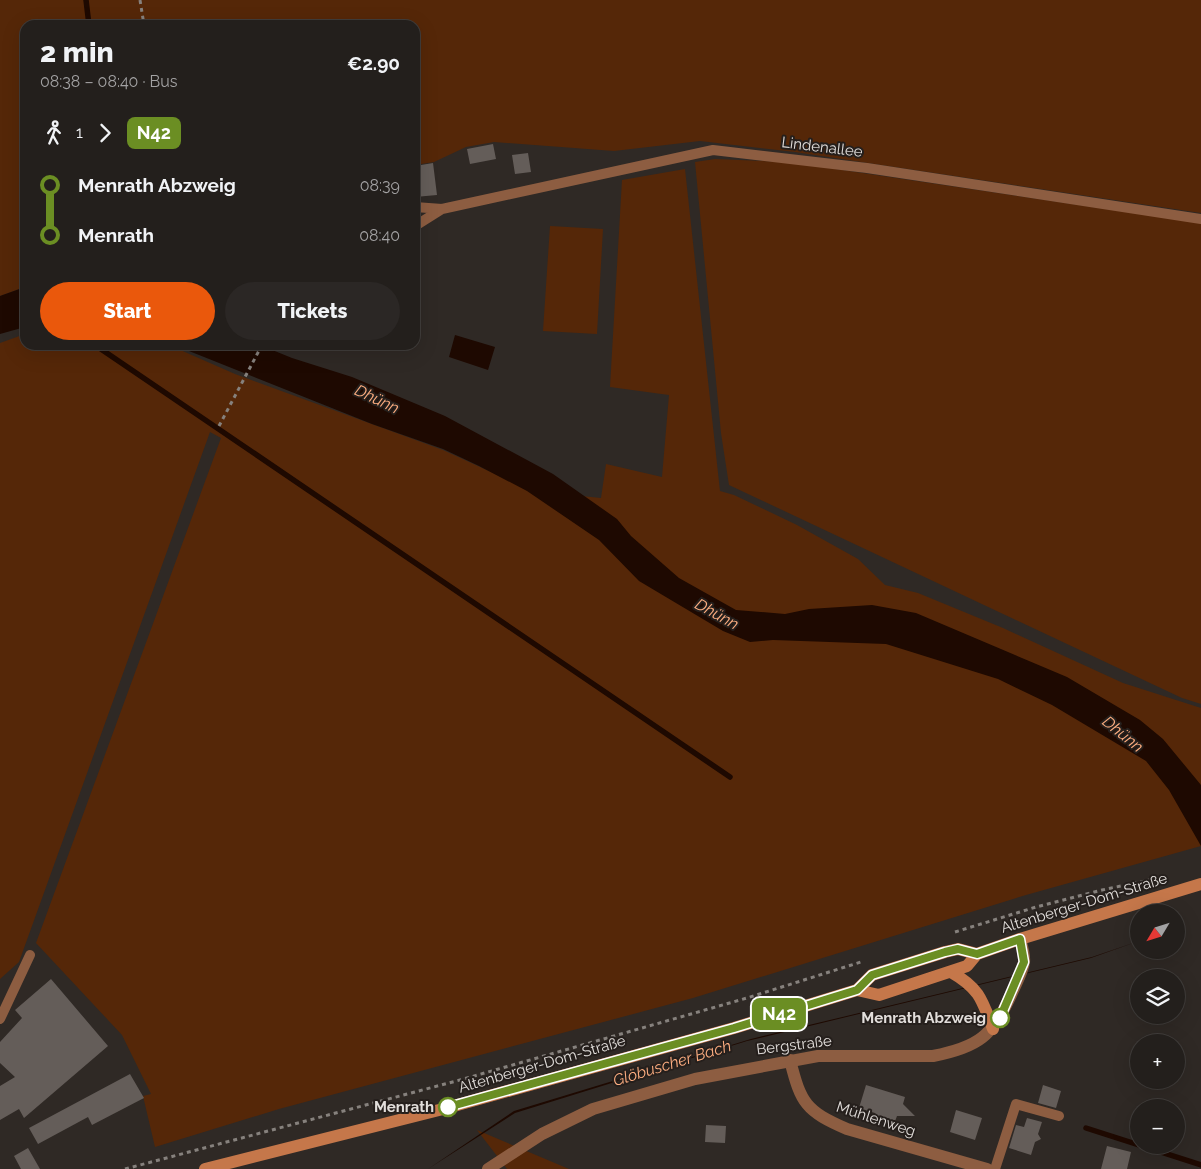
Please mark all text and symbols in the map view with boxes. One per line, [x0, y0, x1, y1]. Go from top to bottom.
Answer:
text: 2 min [40, 36, 114, 69]
text: €2.90 [347, 52, 400, 74]
text: 08:38 – 08:40 · Bus [40, 72, 178, 91]
icon: walk [40, 119, 68, 147]
icon: forward [91, 119, 119, 147]
text: N42 [137, 122, 171, 143]
text: 1 [76, 123, 83, 142]
street label: Lindenallee [780, 133, 864, 161]
text: Menrath Abzweig [78, 174, 236, 196]
text: 08:39 [360, 176, 400, 195]
text: Menrath [78, 224, 154, 246]
text: 08:40 [359, 226, 400, 245]
button: Start [40, 282, 215, 340]
button: Tickets [225, 282, 400, 340]
water label: Dhünn [352, 380, 402, 418]
water label: Dhünn [692, 594, 742, 634]
water label: Dhünn [1099, 712, 1147, 756]
street label: Altenberger-Dom-Straße [999, 869, 1170, 937]
north arrow [1130, 904, 1185, 959]
map controls [1130, 904, 1185, 1154]
button: layers [1130, 969, 1185, 1024]
line badge: N42 [750, 998, 808, 1030]
text: N42 [762, 1003, 796, 1024]
marker: Menrath Abzweig [990, 1008, 1010, 1028]
place label: Menrath Abzweig [861, 1009, 986, 1027]
street label: Altenberger-Dom-Straße [456, 1031, 628, 1097]
street label: Bergstraße [755, 1031, 833, 1059]
button: + [1130, 1034, 1185, 1089]
water label: Glöbuscher Bach [611, 1036, 733, 1090]
marker: Menrath [438, 1097, 458, 1117]
place label: Menrath [374, 1098, 434, 1116]
street label: Mühlenweg [834, 1098, 918, 1140]
button: − [1130, 1099, 1185, 1154]

